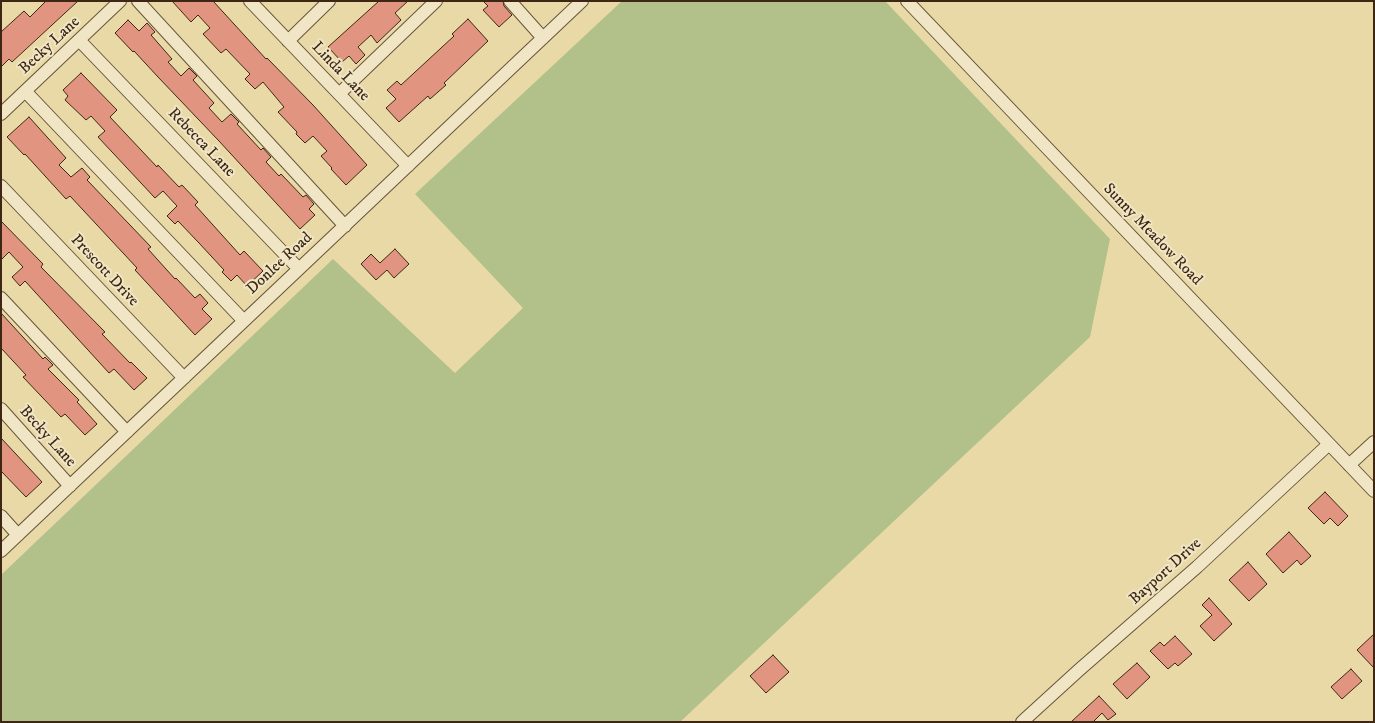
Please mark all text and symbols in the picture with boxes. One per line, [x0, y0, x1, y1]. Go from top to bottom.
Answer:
street label: Becky Lane [16, 13, 84, 79]
street label: Linda Lane [307, 38, 373, 106]
street label: Rebecca Lane [163, 104, 239, 182]
street label: Sunny Meadow Road [1099, 180, 1205, 290]
street label: Donlee Road [243, 229, 317, 299]
street label: Prescott Drive [66, 231, 142, 311]
street label: Becky Lane [14, 402, 80, 472]
street label: Bayport Drive [1126, 535, 1206, 609]

